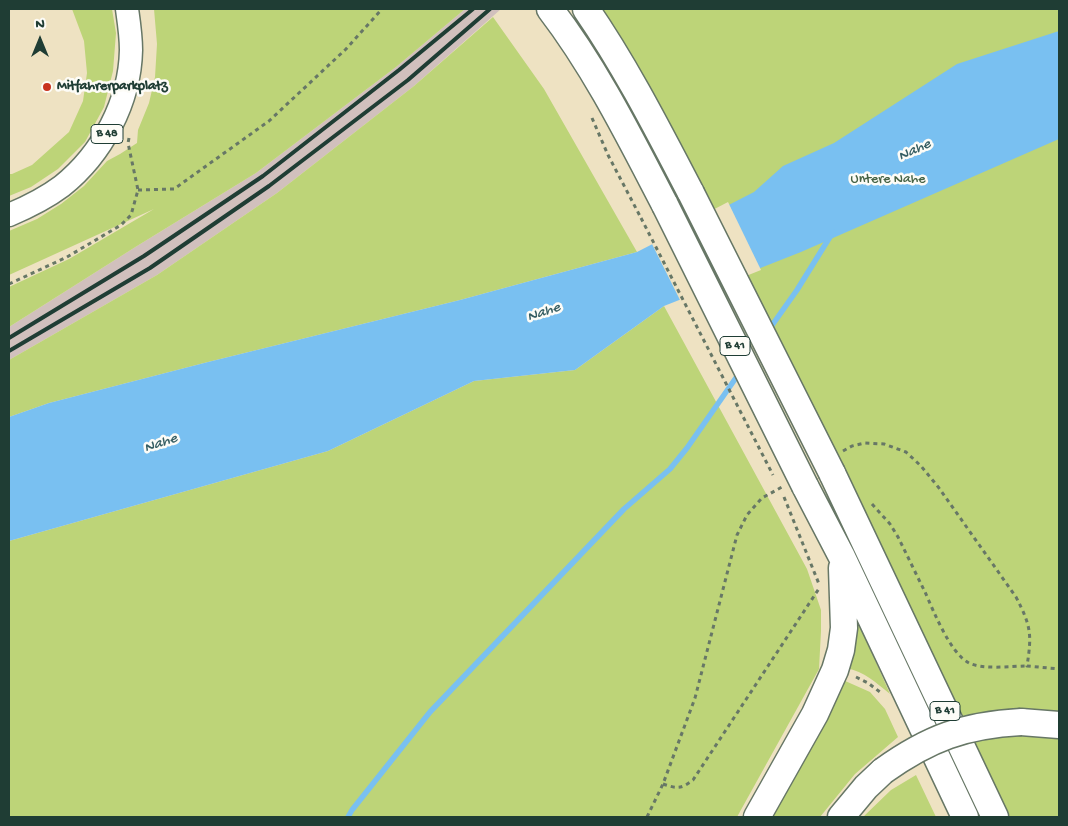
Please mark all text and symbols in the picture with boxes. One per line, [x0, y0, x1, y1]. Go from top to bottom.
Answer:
north arrow [15, 15, 65, 65]
text: N [35, 16, 45, 33]
place label: Mitfahrerparkplatz [57, 79, 168, 95]
marker: Mitfahrerparkplatz [41, 81, 53, 93]
road number: B 48 [91, 125, 123, 144]
water label: Nahe [896, 136, 934, 166]
park label: Untere Nahe [851, 172, 925, 188]
water label: Nahe [525, 299, 563, 327]
road number: B 41 [720, 336, 750, 356]
water label: Nahe [142, 430, 180, 458]
road number: B 41 [930, 701, 960, 720]

